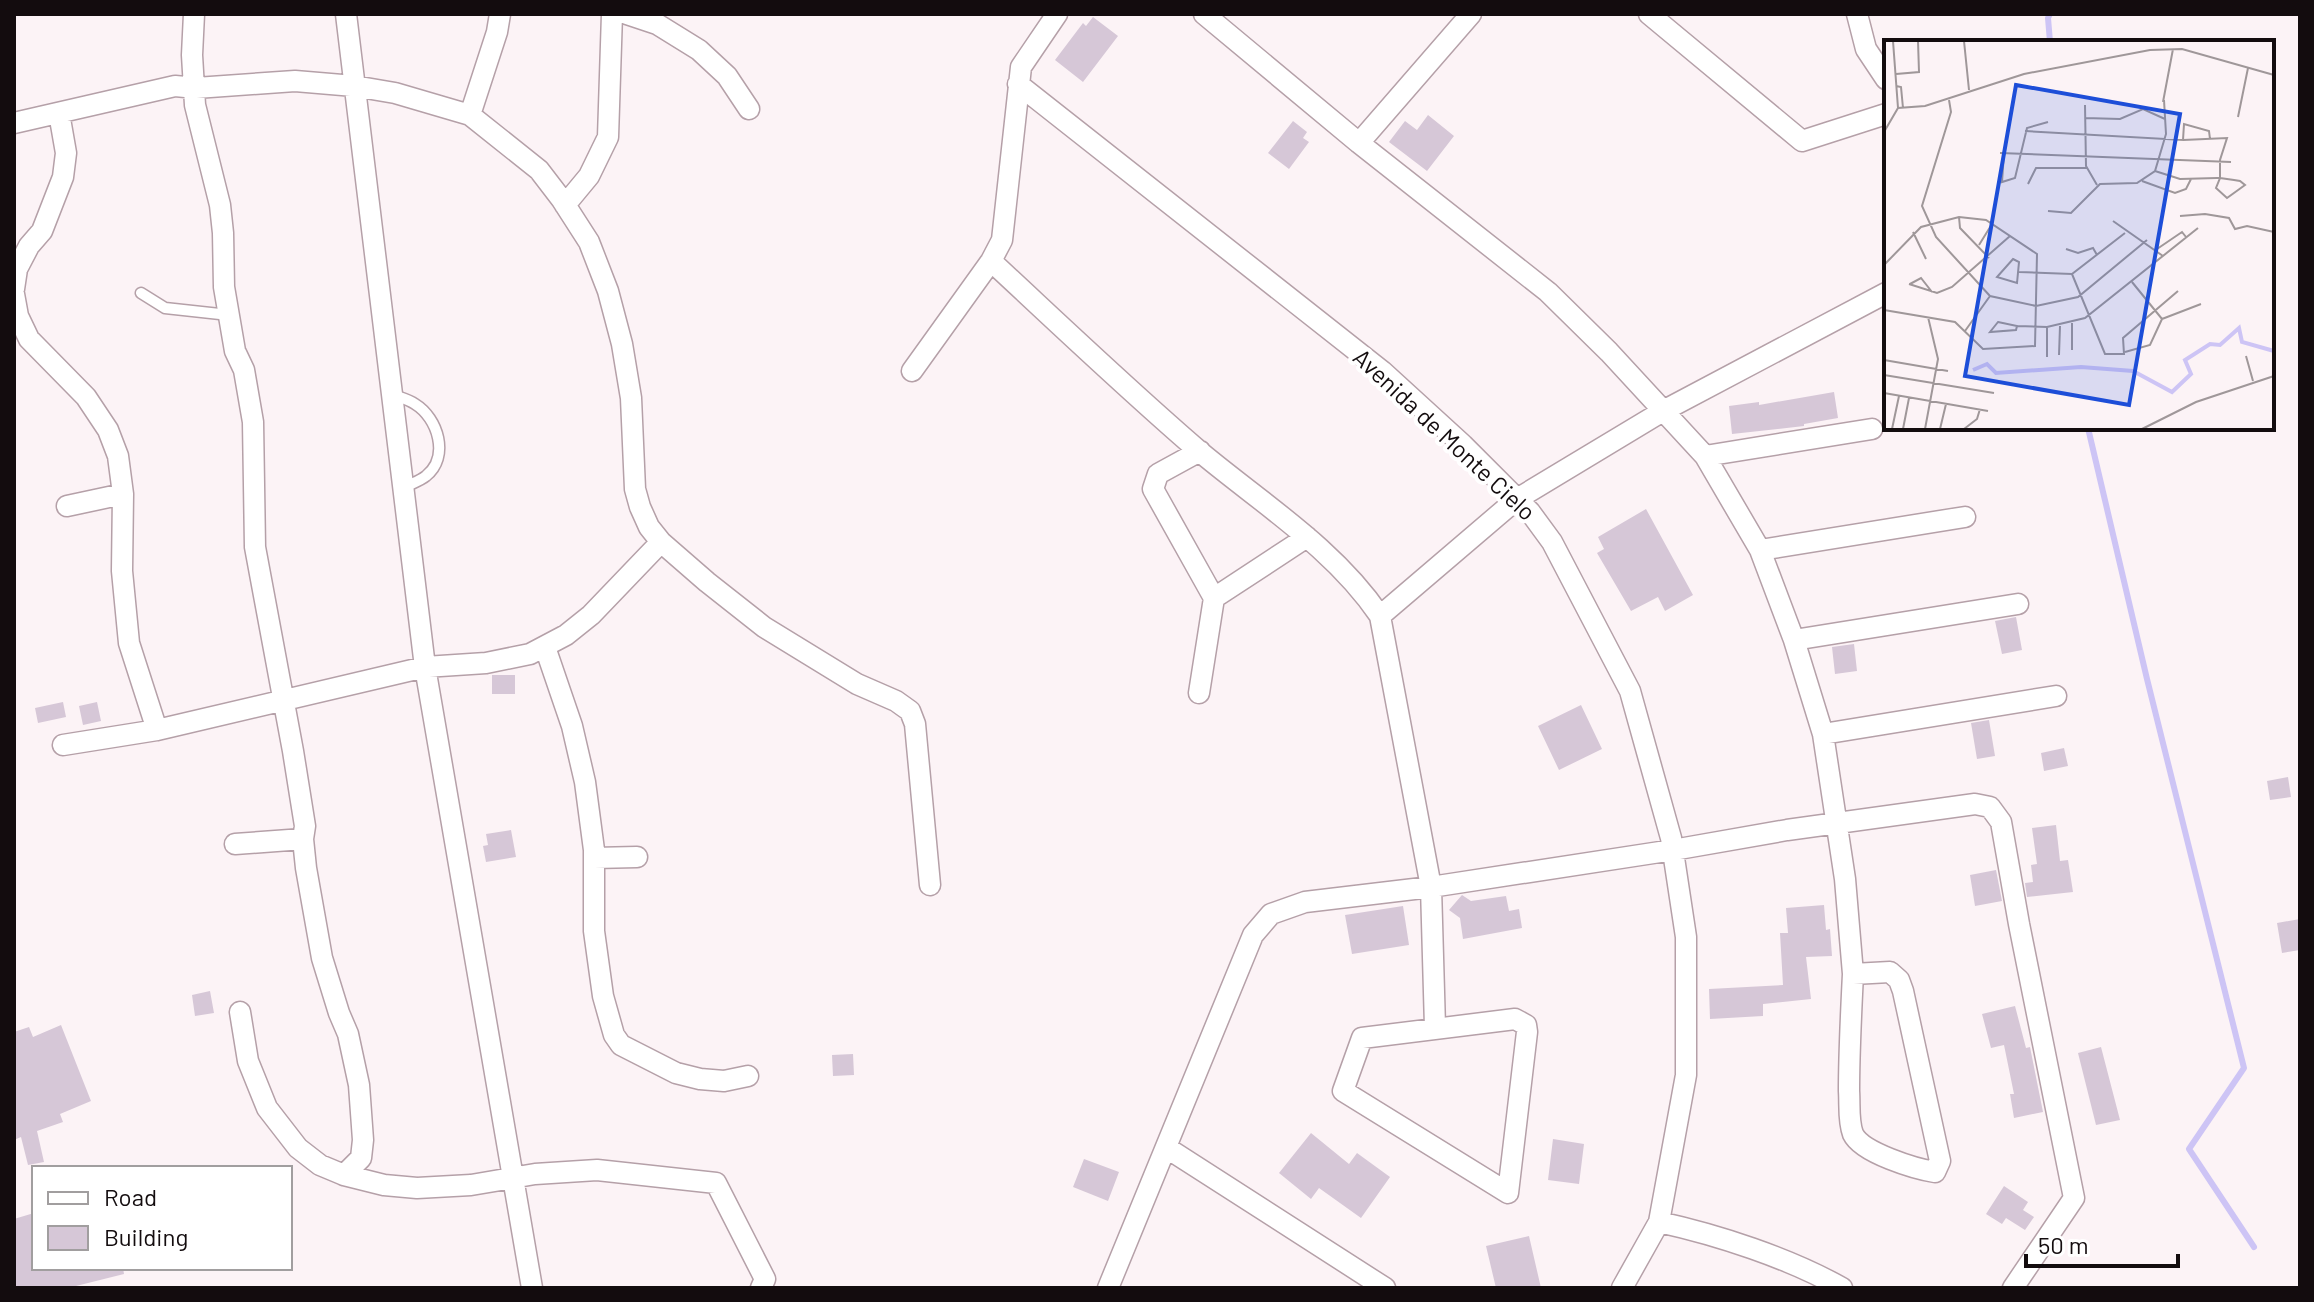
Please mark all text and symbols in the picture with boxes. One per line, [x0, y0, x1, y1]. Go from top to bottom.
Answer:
inset map [1884, 40, 2274, 430]
street label: Avenida de Monte Cielo [1348, 342, 1542, 526]
legend [32, 1166, 292, 1270]
text: Road [104, 1182, 157, 1211]
scale bar [2026, 1218, 2178, 1268]
text: Building [104, 1222, 188, 1251]
text: 50 m [2038, 1230, 2089, 1259]

